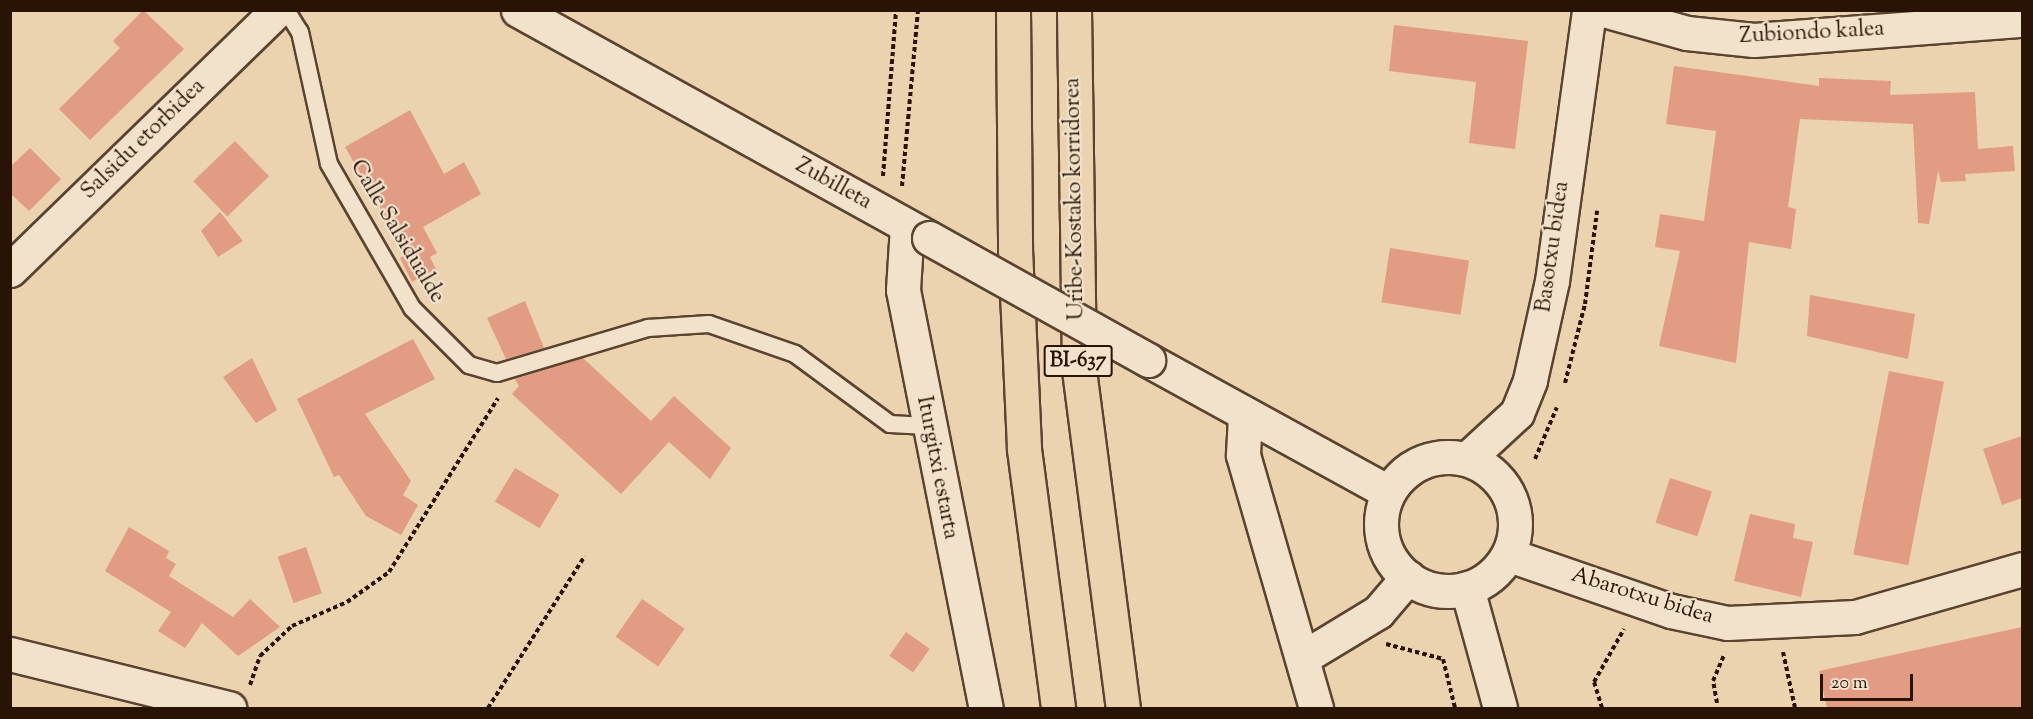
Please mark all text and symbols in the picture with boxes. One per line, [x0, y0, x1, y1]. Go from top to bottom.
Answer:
street label: Zubiondo kalea [1739, 17, 1885, 51]
street label: Salsidu etorbidea [76, 74, 212, 206]
street label: Uribe-Kostako korridorea [1061, 77, 1091, 321]
street label: Zubilleta [790, 153, 876, 217]
street label: Calle Salsidualde [343, 156, 449, 308]
street label: Basotxu bidea [1532, 180, 1576, 314]
road number: BI-637 [1044, 343, 1112, 379]
street label: Iturgitxi estarta [909, 394, 963, 542]
street label: Abarotxu bidea [1568, 563, 1716, 631]
scale bar [1823, 662, 1916, 700]
text: 20 m [1831, 671, 1868, 697]

